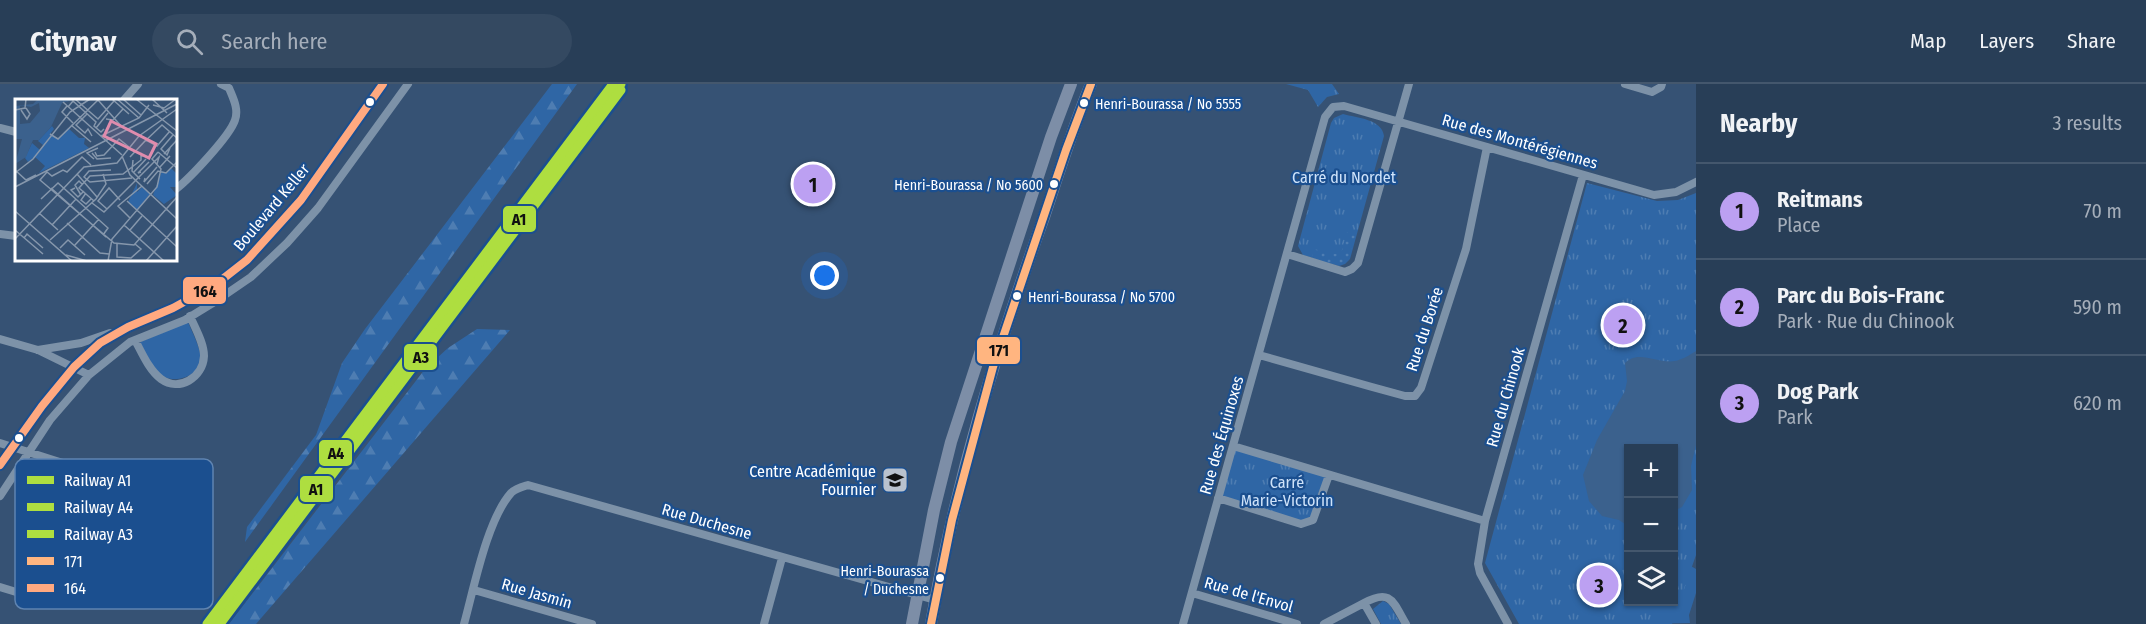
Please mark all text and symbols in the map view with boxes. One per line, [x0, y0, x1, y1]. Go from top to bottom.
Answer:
search box [152, 14, 572, 68]
text: Citynav [30, 25, 116, 58]
icon: search [173, 25, 206, 58]
text: Search here [221, 28, 327, 55]
text: Map [1910, 28, 1946, 54]
text: Layers [1979, 28, 2034, 54]
text: Share [2067, 28, 2116, 54]
unlabelled marker [364, 96, 376, 108]
place label: Henri-Bourassa / No 5555 [1095, 96, 1241, 113]
marker: Henri-Bourassa / No 5555 [1078, 97, 1090, 109]
inset map [15, 99, 177, 261]
text: Nearby [1720, 108, 1797, 139]
street label: Rue des Montérégiennes [1440, 110, 1600, 173]
text: 3 results [2053, 111, 2122, 135]
street label: Boulevard Keller [229, 160, 314, 255]
pin: 1 [794, 162, 832, 206]
park label: Carré du Nordet [1292, 168, 1397, 187]
place label: Henri-Bourassa / No 5600 [894, 177, 1043, 194]
marker: Henri-Bourassa / No 5600 [1048, 178, 1060, 190]
text: Reitmans [1777, 186, 1863, 213]
text: 1 [1735, 199, 1744, 223]
text: 70 m [2084, 199, 2122, 223]
line badge: A1 [502, 205, 537, 233]
text: A1 [511, 210, 526, 229]
text: Place [1777, 213, 1820, 237]
your location [810, 261, 839, 290]
line badge: 164 [182, 276, 227, 305]
text: 164 [193, 282, 217, 301]
text: Parc du Bois-Franc [1777, 282, 1944, 309]
street label: Rue du Borée [1402, 284, 1447, 374]
place label: Henri-Bourassa / No 5700 [1028, 289, 1175, 306]
marker: Henri-Bourassa / No 5700 [1011, 290, 1023, 302]
text: 2 [1735, 295, 1744, 319]
text: 590 m [2073, 295, 2122, 319]
pin: 2 [1604, 302, 1642, 348]
text: Park · Rue du Chinook [1777, 309, 1954, 333]
line badge: 171 [976, 336, 1021, 365]
text: 171 [989, 341, 1009, 360]
line badge: A3 [403, 343, 438, 371]
street label: Rue du Chinook [1482, 345, 1529, 449]
text: A3 [412, 348, 430, 367]
street label: Rue des Équinoxes [1195, 374, 1248, 497]
text: Dog Park [1777, 378, 1858, 405]
text: 3 [1735, 391, 1744, 415]
text: 620 m [2073, 391, 2122, 415]
text: Park [1777, 405, 1813, 429]
unlabelled marker [13, 432, 25, 444]
line badge: A4 [318, 439, 353, 467]
text: A4 [327, 444, 344, 463]
map controls [1624, 444, 1678, 606]
button: + [1624, 444, 1678, 498]
legend [15, 459, 213, 609]
place label: Centre Académique Fournier [749, 462, 876, 499]
school or university icon: Centre Académique Fournier [880, 465, 910, 495]
text: Railway A1 [64, 471, 131, 490]
park label: Carré Marie-Victorin [1241, 473, 1333, 510]
line badge: A1 [299, 475, 334, 503]
text: A1 [308, 480, 323, 499]
text: Railway A4 [64, 498, 134, 517]
button: − [1624, 498, 1678, 552]
street label: Rue Duchesne [660, 500, 754, 543]
text: Railway A3 [64, 525, 133, 544]
text: 171 [64, 552, 83, 571]
button: layers [1624, 552, 1678, 606]
pin: 3 [1580, 562, 1618, 608]
place label: Henri-Bourassa / Duchesne [841, 563, 929, 598]
marker: Henri-Bourassa / Duchesne [934, 572, 946, 584]
street label: Rue de l'Envol [1202, 573, 1295, 616]
street label: Rue Jasmin [499, 574, 574, 613]
text: 164 [64, 579, 86, 598]

